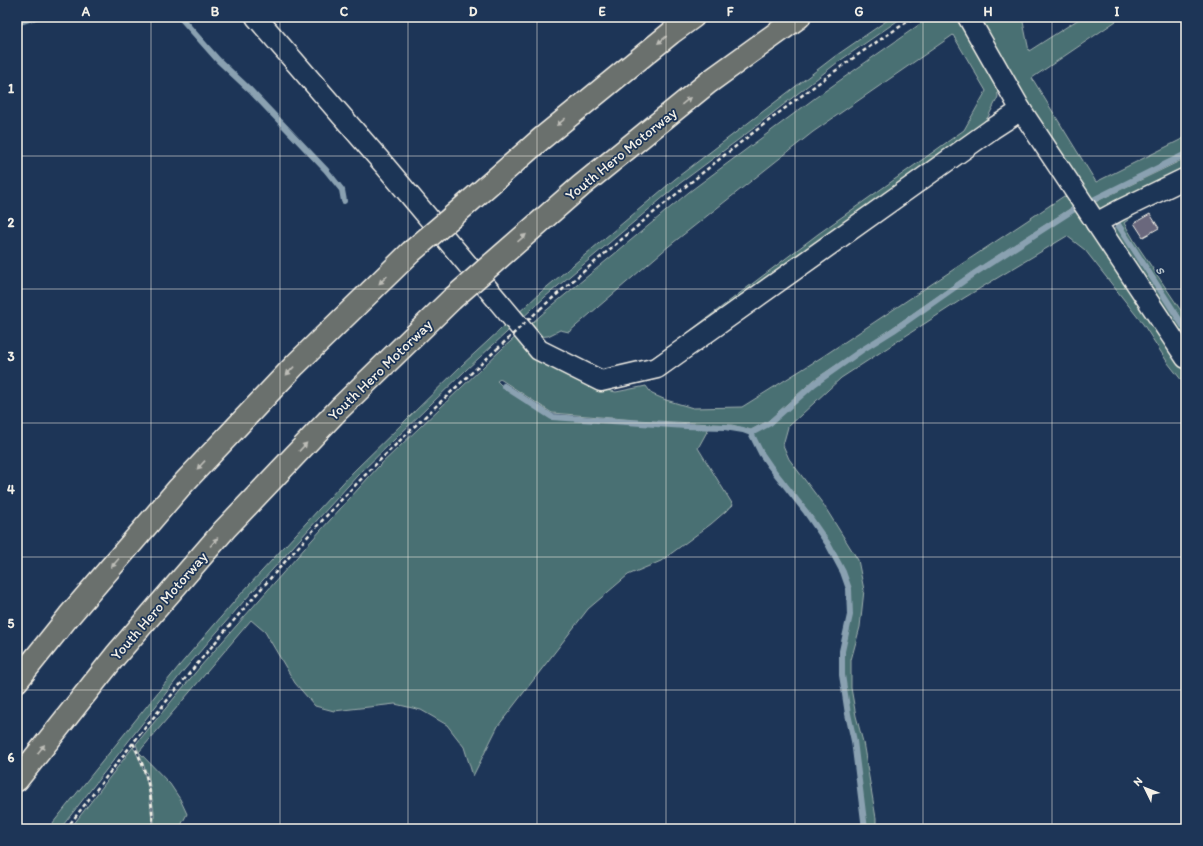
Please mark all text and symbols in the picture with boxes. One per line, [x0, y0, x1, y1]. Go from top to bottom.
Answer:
text: A [81, 4, 91, 19]
text: B [211, 4, 220, 19]
text: C [340, 4, 349, 19]
text: D [469, 4, 478, 19]
text: E [598, 4, 606, 19]
text: F [727, 4, 734, 19]
text: G [855, 4, 864, 19]
text: H [984, 4, 993, 19]
text: I [1115, 4, 1120, 19]
one-way arrow [657, 36, 668, 45]
text: 1 [8, 81, 14, 96]
one-way arrow [680, 96, 691, 105]
street label: Youth Hero Motorway [562, 104, 680, 204]
one-way arrow [556, 118, 567, 127]
text: 2 [8, 215, 15, 230]
one-way arrow [516, 233, 527, 242]
water label: s [1152, 261, 1172, 278]
one-way arrow [378, 275, 388, 285]
street label: Youth Hero Motorway [324, 316, 436, 424]
text: 3 [7, 349, 15, 364]
one-way arrow [286, 366, 295, 375]
one-way arrow [298, 442, 308, 452]
one-way arrow [196, 460, 206, 470]
text: 4 [7, 482, 15, 497]
one-way arrow [210, 536, 219, 547]
street label: Youth Hero Motorway [107, 548, 211, 664]
one-way arrow [111, 558, 120, 567]
text: 5 [8, 616, 15, 631]
one-way arrow [37, 744, 46, 755]
text: 6 [8, 750, 15, 765]
north arrow [1125, 768, 1165, 808]
text: N [1131, 774, 1145, 789]

